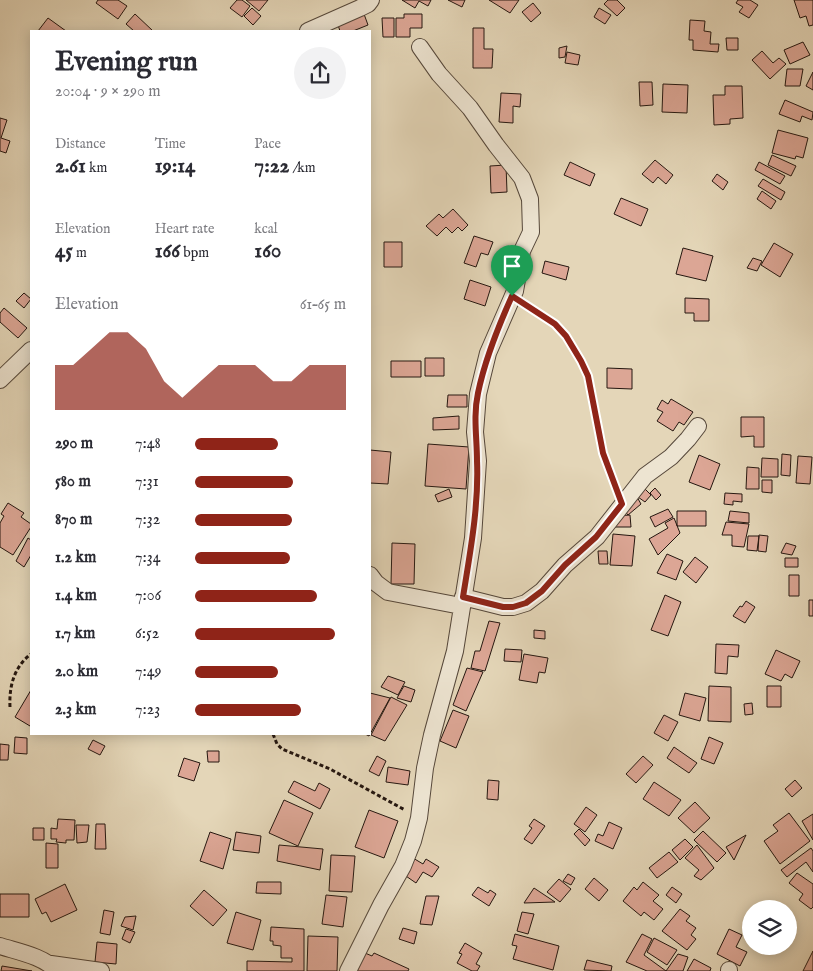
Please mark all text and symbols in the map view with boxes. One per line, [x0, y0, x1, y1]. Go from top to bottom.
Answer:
text: Evening run [55, 45, 198, 80]
button: share [294, 47, 346, 99]
text: 20:04 · 9 × 290 m [55, 82, 161, 102]
text: Distance [55, 135, 106, 153]
text: Time [155, 135, 186, 153]
text: Pace [254, 135, 281, 153]
text: 2.61 [55, 153, 86, 180]
text: 19:14 [155, 153, 195, 180]
text: 7:22 [254, 153, 289, 180]
text: km [86, 159, 107, 177]
text: /km [289, 159, 316, 177]
text: Elevation [55, 220, 111, 238]
text: Heart rate [155, 220, 214, 238]
text: kcal [254, 220, 278, 238]
text: 45 [55, 238, 73, 265]
text: 166 [155, 238, 180, 265]
text: 160 [254, 238, 281, 265]
text: m [73, 244, 87, 262]
text: bpm [180, 244, 209, 262]
pin [491, 245, 533, 296]
icon: arrive [498, 252, 526, 280]
text: Elevation [55, 295, 118, 315]
text: 61–65 m [300, 295, 346, 315]
text: 290 m [55, 434, 93, 454]
text: 7:48 [135, 434, 161, 454]
text: 580 m [55, 472, 91, 492]
text: 7:31 [135, 472, 159, 492]
text: 870 m [55, 510, 92, 530]
text: 7:32 [135, 510, 160, 530]
text: 1.2 km [55, 548, 96, 568]
text: 7:34 [135, 548, 161, 568]
text: 1.4 km [55, 586, 97, 606]
text: 7:06 [135, 586, 161, 606]
text: 1.7 km [55, 624, 95, 644]
text: 6:52 [135, 624, 159, 644]
text: 2.0 km [55, 662, 98, 682]
text: 7:49 [135, 662, 162, 682]
text: 2.3 km [55, 700, 96, 720]
text: 7:23 [135, 700, 160, 720]
map controls [742, 900, 797, 955]
button: layers [742, 900, 797, 955]

